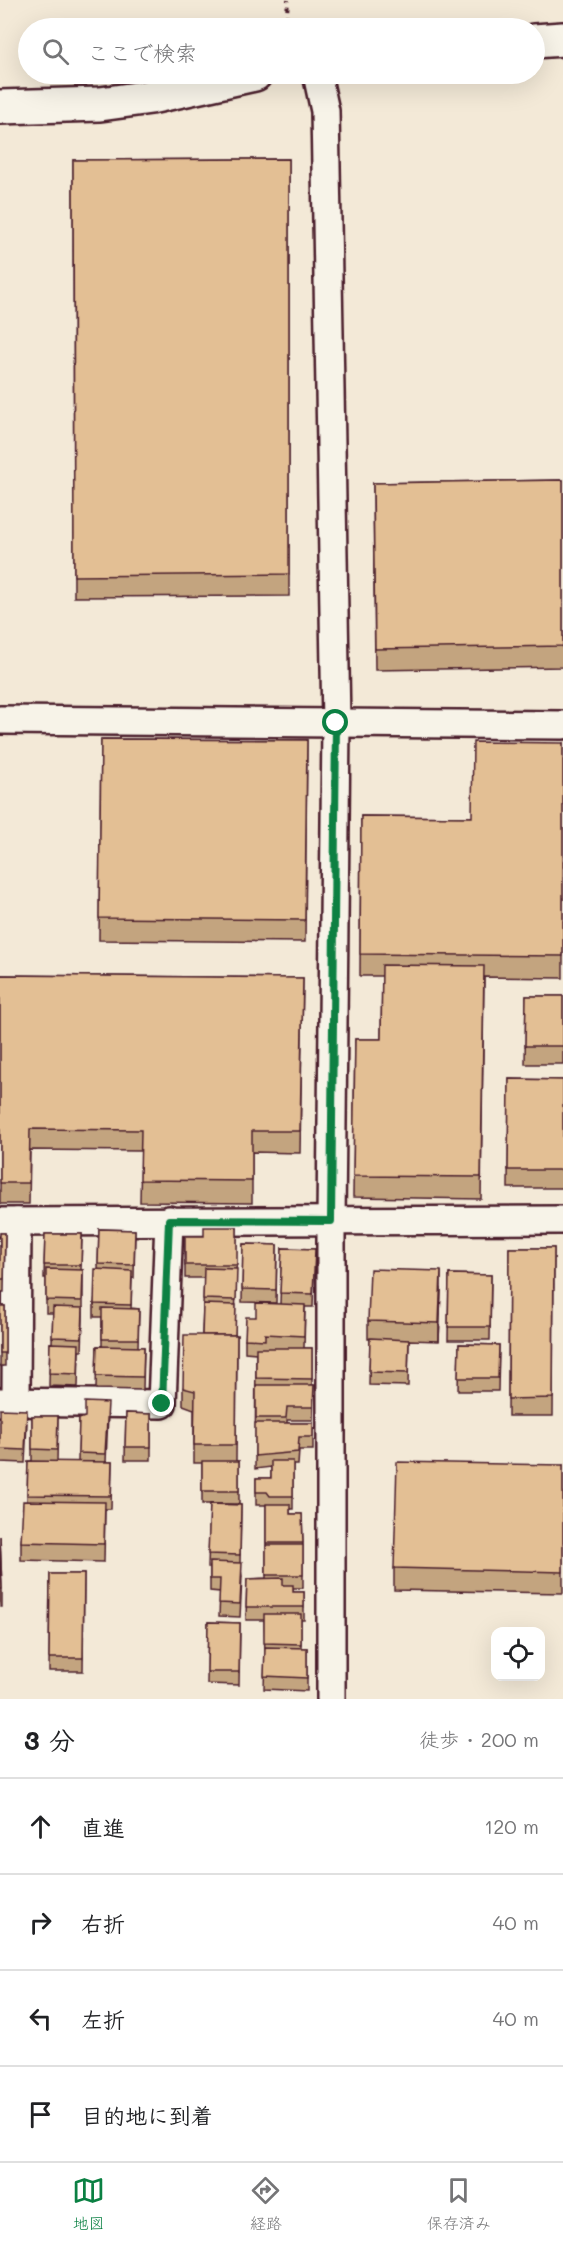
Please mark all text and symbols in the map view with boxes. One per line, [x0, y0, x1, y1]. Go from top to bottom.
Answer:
search box [18, 18, 545, 84]
icon: search [39, 35, 72, 68]
text: ここで検索 [87, 38, 197, 67]
route start [322, 709, 348, 735]
route end [148, 1390, 174, 1416]
map controls [491, 1627, 545, 1681]
button: locate [491, 1627, 545, 1681]
text: 3 分 [24, 1723, 75, 1757]
text: 徒歩 · 200 m [419, 1726, 539, 1752]
icon: ahead [24, 1810, 57, 1843]
text: 直進 [81, 1813, 125, 1842]
text: 120 m [484, 1813, 539, 1839]
icon: right [24, 1906, 57, 1939]
text: 右折 [81, 1909, 125, 1938]
text: 40 m [493, 1909, 539, 1935]
icon: left [24, 2002, 57, 2035]
text: 左折 [81, 2005, 125, 2034]
text: 40 m [493, 2005, 539, 2031]
icon: arrive [24, 2098, 57, 2131]
text: 目的地に到着 [81, 2101, 213, 2130]
tab: 地図 [72, 2174, 105, 2234]
tab: 経路 [249, 2174, 282, 2234]
tab: 保存済み [427, 2174, 491, 2234]

